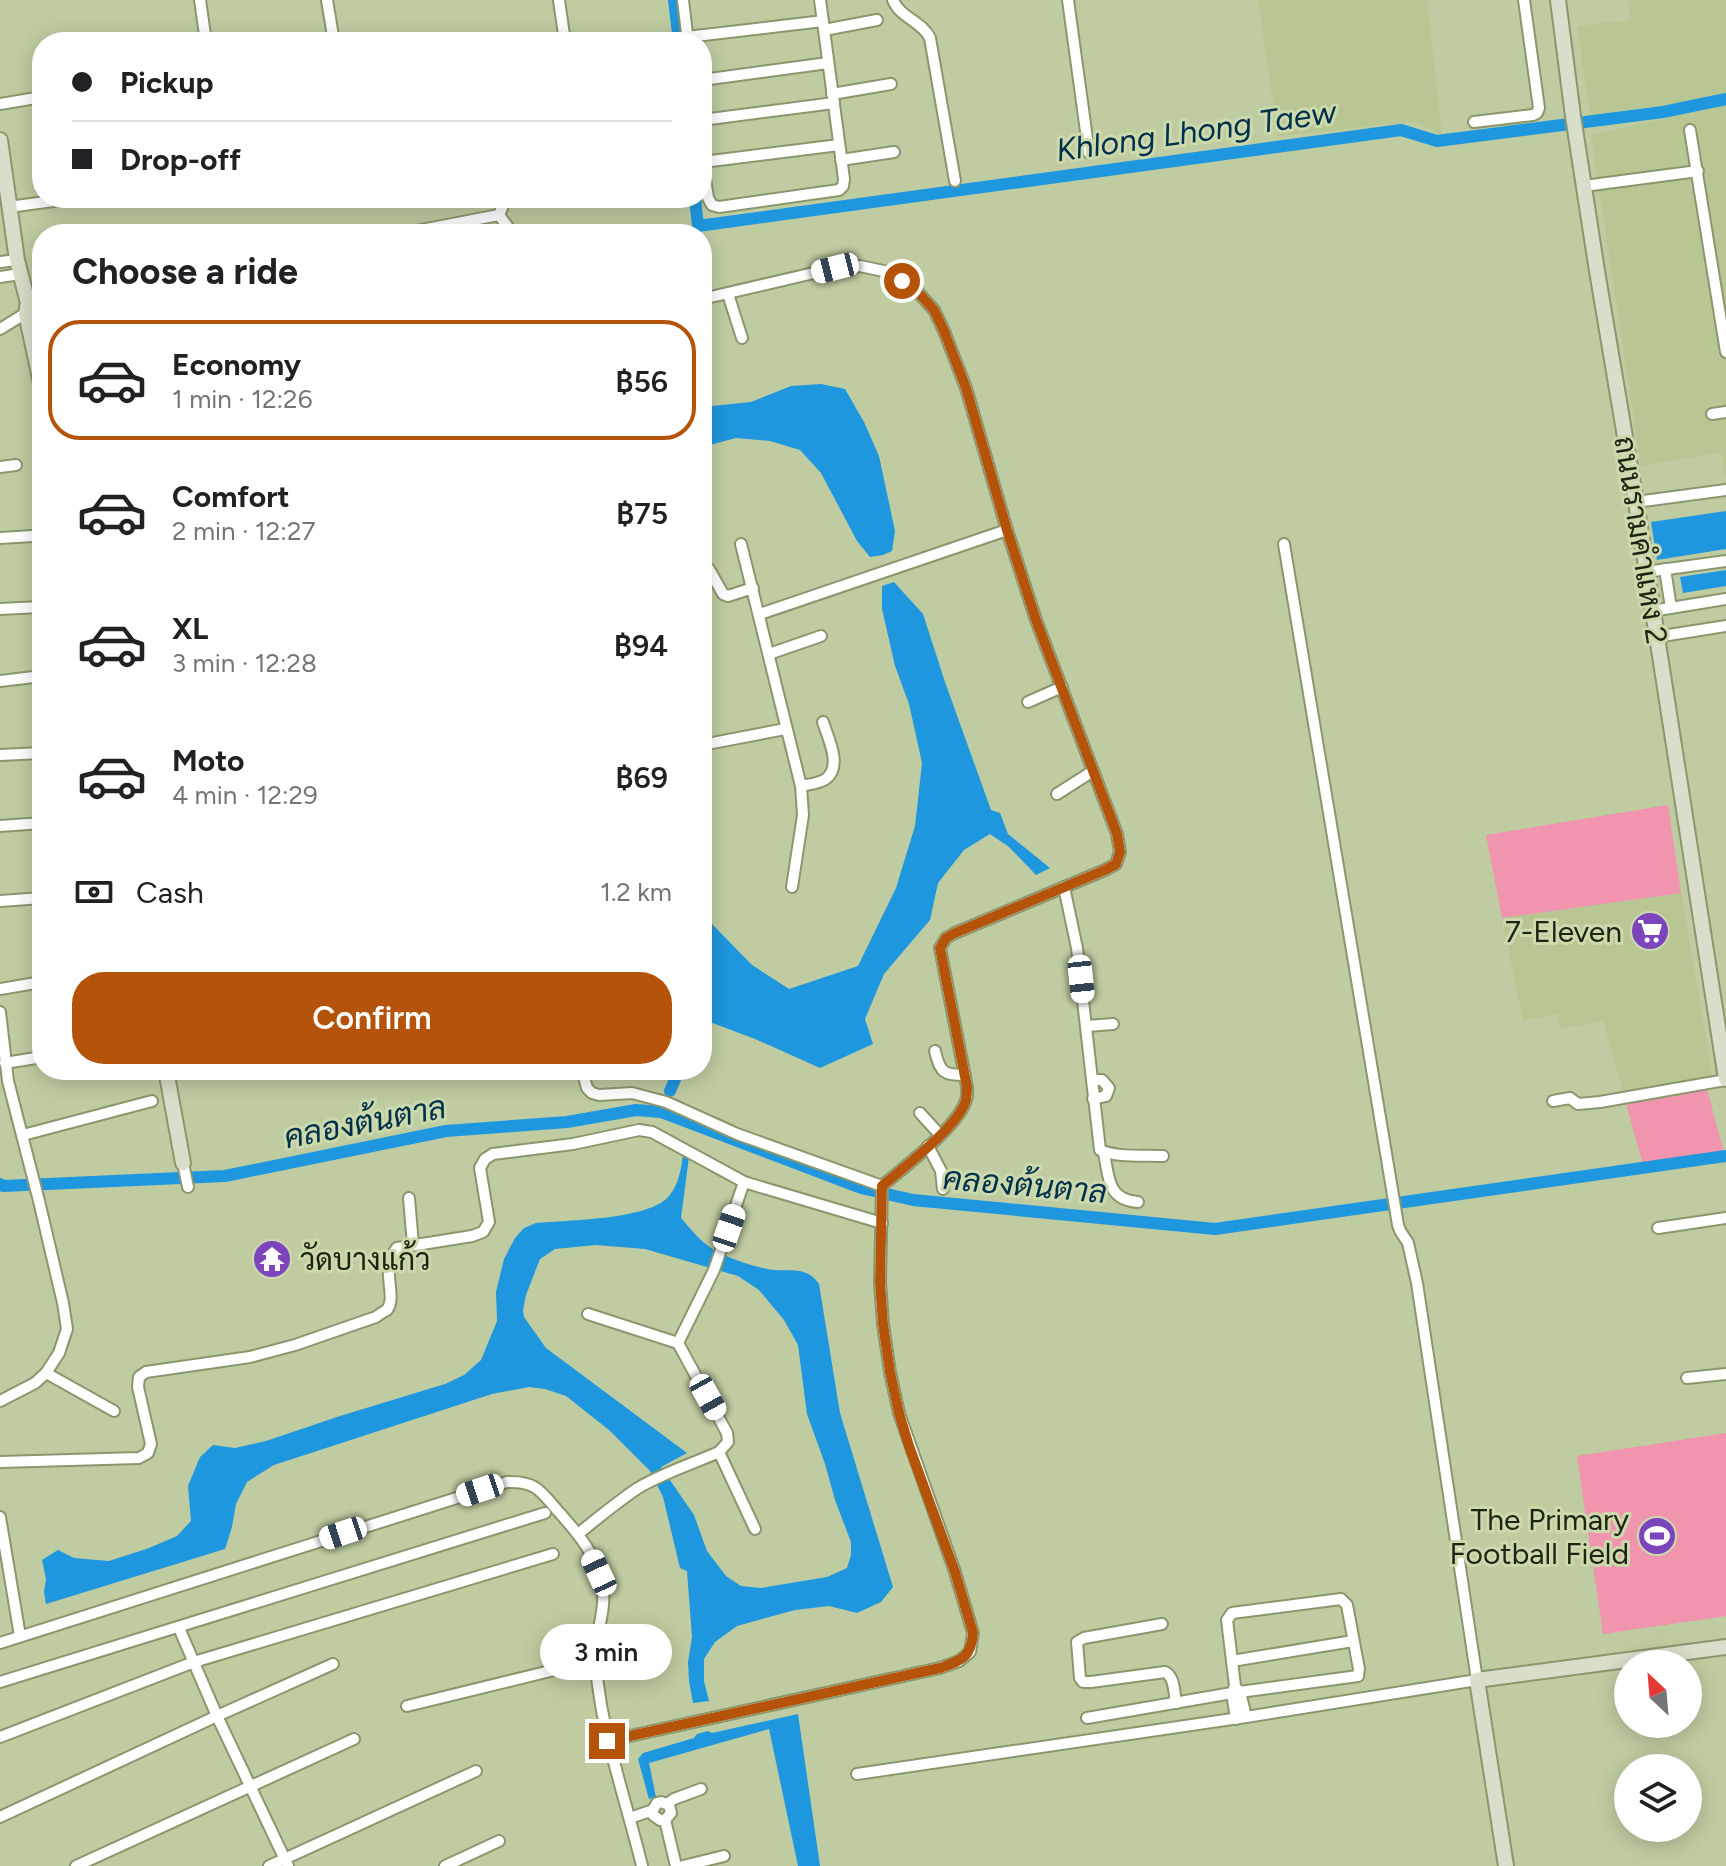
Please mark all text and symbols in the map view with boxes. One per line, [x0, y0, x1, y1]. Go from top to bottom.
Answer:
text: Pickup [120, 64, 214, 101]
water label: Khlong Lhong Taew [1054, 92, 1340, 169]
text: Drop-off [120, 141, 241, 178]
text: Choose a ride [72, 250, 298, 293]
car [809, 251, 861, 285]
route start [884, 263, 920, 299]
icon: car [76, 344, 148, 416]
text: Economy [172, 346, 301, 383]
text: ฿56 [615, 363, 668, 400]
text: 1 min · 12:26 [172, 383, 312, 415]
street label: ถนนรามคำแหง 2 [1606, 433, 1676, 647]
icon: car [76, 476, 148, 548]
text: Comfort [172, 478, 290, 515]
text: ฿75 [616, 495, 668, 532]
text: 2 min · 12:27 [172, 515, 315, 547]
icon: car [76, 608, 148, 680]
text: XL [172, 610, 208, 647]
text: ฿94 [614, 627, 668, 664]
text: 3 min · 12:28 [172, 647, 317, 679]
icon: car [76, 740, 148, 812]
text: Moto [172, 742, 244, 779]
text: ฿69 [616, 759, 668, 796]
text: 4 min · 12:29 [172, 779, 318, 811]
icon: cash [72, 870, 116, 914]
text: Cash [136, 874, 204, 911]
text: 1.2 km [600, 876, 672, 908]
supermarket icon: 7-Eleven [1629, 910, 1671, 952]
place label: 7-Eleven [1505, 913, 1622, 950]
car [1067, 954, 1095, 1004]
button: Confirm [72, 972, 672, 1064]
water label: คลองต้นตาล [280, 1086, 449, 1156]
water label: คลองต้นตาล [941, 1157, 1109, 1211]
car [710, 1201, 748, 1255]
temple icon: วัดบางแก้ว [251, 1238, 293, 1280]
place label: วัดบางแก้ว [300, 1239, 431, 1278]
car [686, 1370, 730, 1424]
car [453, 1471, 507, 1509]
place label: The Primary Football Field [1449, 1501, 1629, 1572]
car [316, 1514, 370, 1552]
sports icon: The Primary Football Field [1636, 1515, 1678, 1557]
car [578, 1546, 620, 1600]
callout: 3 min [541, 1625, 673, 1681]
text: 3 min [574, 1636, 638, 1668]
north arrow [1614, 1650, 1702, 1738]
map controls [1614, 1650, 1702, 1842]
route end [589, 1723, 625, 1759]
button: layers [1614, 1754, 1702, 1842]

